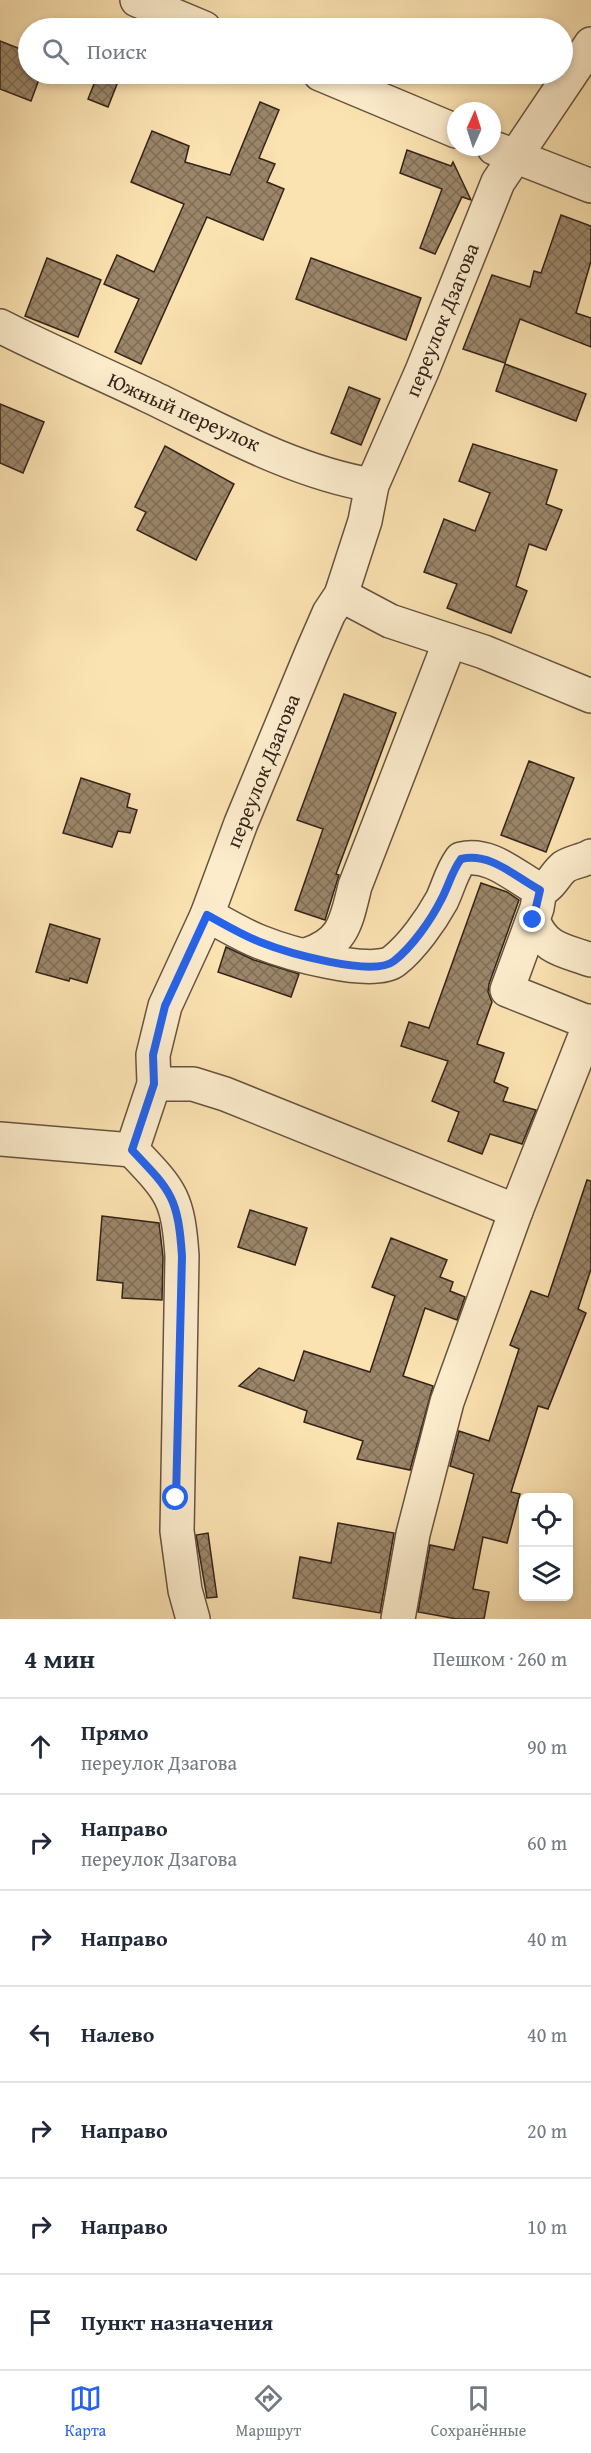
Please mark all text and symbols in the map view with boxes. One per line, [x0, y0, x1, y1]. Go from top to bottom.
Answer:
search box [18, 18, 573, 84]
icon: search [39, 35, 72, 68]
text: Поиск [87, 35, 147, 67]
north arrow [447, 102, 501, 156]
street label: переулок Дзагова [396, 238, 487, 402]
street label: Южный переулок [103, 364, 266, 459]
street label: переулок Дзагова [217, 689, 308, 853]
route end [519, 906, 545, 932]
route start [162, 1484, 188, 1510]
map controls [519, 1493, 573, 1601]
button: locate [519, 1493, 573, 1547]
button: layers [519, 1547, 573, 1601]
text: 4 мин [24, 1639, 95, 1678]
text: Пешком · 260 m [433, 1644, 567, 1673]
text: Прямо [81, 1716, 148, 1748]
icon: ahead [24, 1730, 57, 1763]
text: 90 m [527, 1732, 567, 1761]
text: переулок Дзагова [81, 1748, 237, 1777]
text: Направо [81, 1812, 168, 1844]
icon: right [24, 1826, 57, 1859]
text: 60 m [527, 1828, 567, 1857]
text: переулок Дзагова [81, 1844, 237, 1873]
icon: right [24, 1922, 57, 1955]
text: Направо [81, 1922, 168, 1954]
text: 40 m [527, 1924, 567, 1953]
icon: left [24, 2018, 57, 2051]
text: Налево [81, 2018, 154, 2050]
text: 40 m [527, 2020, 567, 2049]
icon: right [24, 2114, 57, 2147]
text: Направо [81, 2114, 168, 2146]
text: 20 m [527, 2116, 567, 2145]
icon: right [24, 2210, 57, 2243]
text: Направо [81, 2210, 168, 2242]
text: 10 m [527, 2212, 567, 2241]
icon: arrive [24, 2306, 57, 2339]
text: Пункт назначения [81, 2306, 273, 2338]
tab: Карта [65, 2382, 106, 2442]
tab: Маршрут [236, 2382, 301, 2442]
tab: Сохранённые [431, 2382, 526, 2442]

